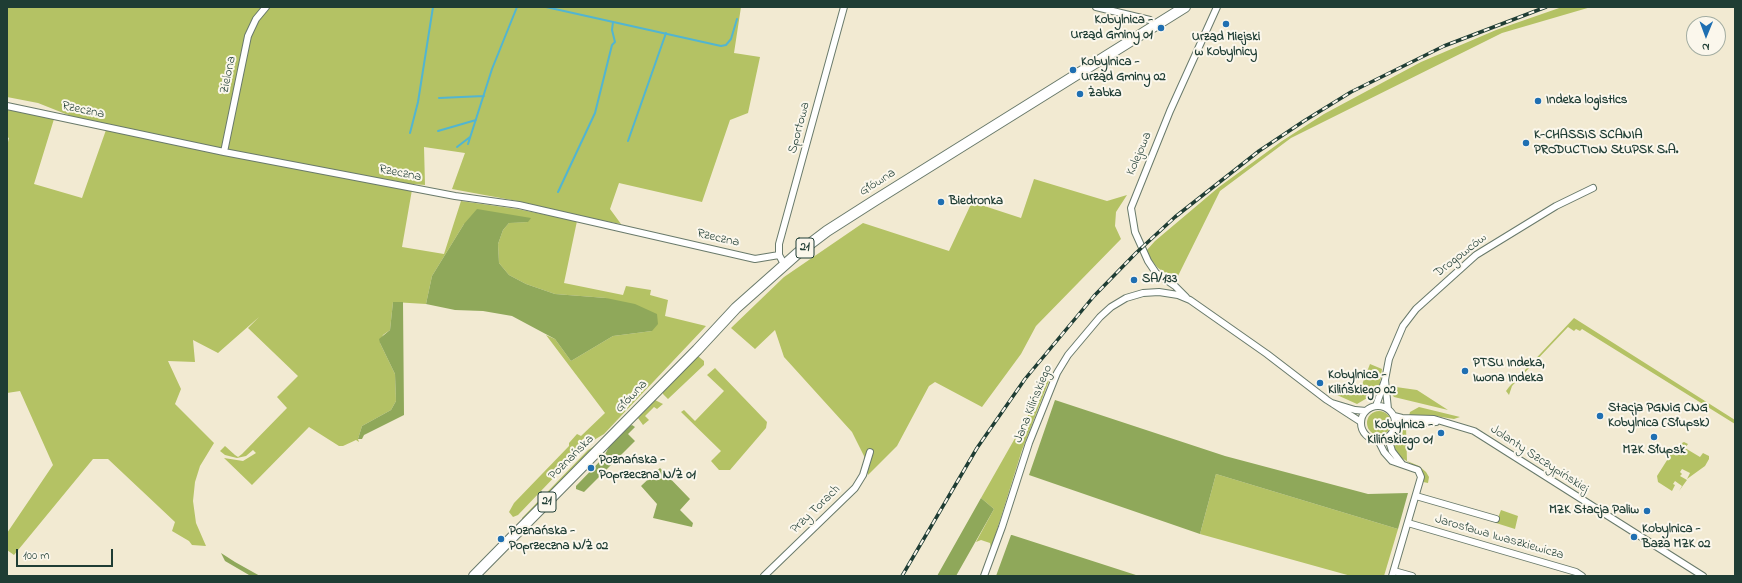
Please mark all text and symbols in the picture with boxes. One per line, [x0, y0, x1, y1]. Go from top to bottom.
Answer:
place label: Kobylnica - Urząd Gminy 01 [1071, 13, 1153, 44]
north arrow [1686, 16, 1726, 56]
marker: Urząd Miejski w Kobylnicy [1221, 19, 1231, 29]
marker: Kobylnica - Urząd Gminy 01 [1156, 23, 1166, 33]
place label: Urząd Miejski w Kobylnicy [1192, 30, 1260, 61]
text: N [1702, 39, 1710, 55]
street label: Zielona [217, 55, 241, 95]
place label: Kobylnica - Urząd Gminy 02 [1081, 55, 1166, 86]
marker: Kobylnica - Urząd Gminy 02 [1068, 65, 1078, 75]
place label: Żabka [1088, 86, 1122, 102]
marker: Żabka [1075, 89, 1085, 99]
place label: Indeka logistics [1546, 93, 1627, 109]
marker: Indeka logistics [1533, 96, 1543, 106]
street label: Rzeczna [60, 99, 106, 123]
street label: Sportowa [786, 100, 814, 156]
place label: K-CHASSIS SCANIA PRODUCTION SŁUPSK S.A. [1534, 128, 1678, 159]
street label: Kolejowa [1124, 130, 1156, 178]
marker: K-CHASSIS SCANIA PRODUCTION SŁUPSK S.A. [1521, 138, 1531, 148]
street label: Rzeczna [377, 162, 423, 186]
street label: Główna [857, 166, 899, 200]
place label: Biedronka [949, 194, 1003, 210]
marker: Biedronka [936, 197, 946, 207]
street label: Rzeczna [695, 227, 741, 251]
street label: Drogowców [1432, 231, 1490, 281]
road number: 21 [796, 238, 814, 258]
place label: SA/133 [1142, 272, 1177, 288]
marker: SA/133 [1129, 275, 1139, 285]
place label: PTSU Indeka, Iwona Indeka [1473, 356, 1545, 387]
street label: Jana Kilińskiego [1011, 363, 1057, 445]
marker: PTSU Indeka, Iwona Indeka [1460, 366, 1470, 376]
place label: Kobylnica - Kilińskiego 02 [1328, 368, 1396, 399]
street label: Główna [613, 377, 651, 417]
marker: Kobylnica - Kilińskiego 02 [1315, 378, 1325, 388]
place label: Stacja PGNiG CNG Kobylnica (Słupsk) [1608, 401, 1709, 432]
marker: Stacja PGNiG CNG Kobylnica (Słupsk) [1595, 411, 1605, 421]
place label: Kobylnica - Kilińskiego 01 [1367, 418, 1433, 449]
street label: Jolanty Szczypińskiej [1487, 422, 1591, 498]
marker: Kobylnica - Kilińskiego 01 [1436, 428, 1446, 438]
street label: Poznańska [546, 432, 598, 484]
marker: MZK Słupsk [1649, 432, 1659, 442]
place label: MZK Słupsk [1623, 443, 1685, 459]
place label: Poznańska - Poprzeczna N/Ż 01 [599, 453, 696, 484]
marker: Poznańska - Poprzeczna N/Ż 01 [586, 463, 596, 473]
street label: Przy Torach [788, 482, 844, 538]
road number: 21 [538, 492, 556, 512]
place label: MZK Stacja Paliw [1549, 503, 1639, 519]
marker: MZK Stacja Paliw [1642, 506, 1652, 516]
street label: Jarosława Iwaszkiewicza [1433, 512, 1565, 564]
place label: Kobylnica - Baza MZK 02 [1642, 522, 1710, 553]
place label: Poznańska - Poprzeczna N/Ż 02 [509, 524, 608, 555]
marker: Kobylnica - Baza MZK 02 [1629, 532, 1639, 542]
marker: Poznańska - Poprzeczna N/Ż 02 [496, 534, 506, 544]
scale bar [18, 541, 115, 567]
text: 100 m [23, 547, 50, 565]

